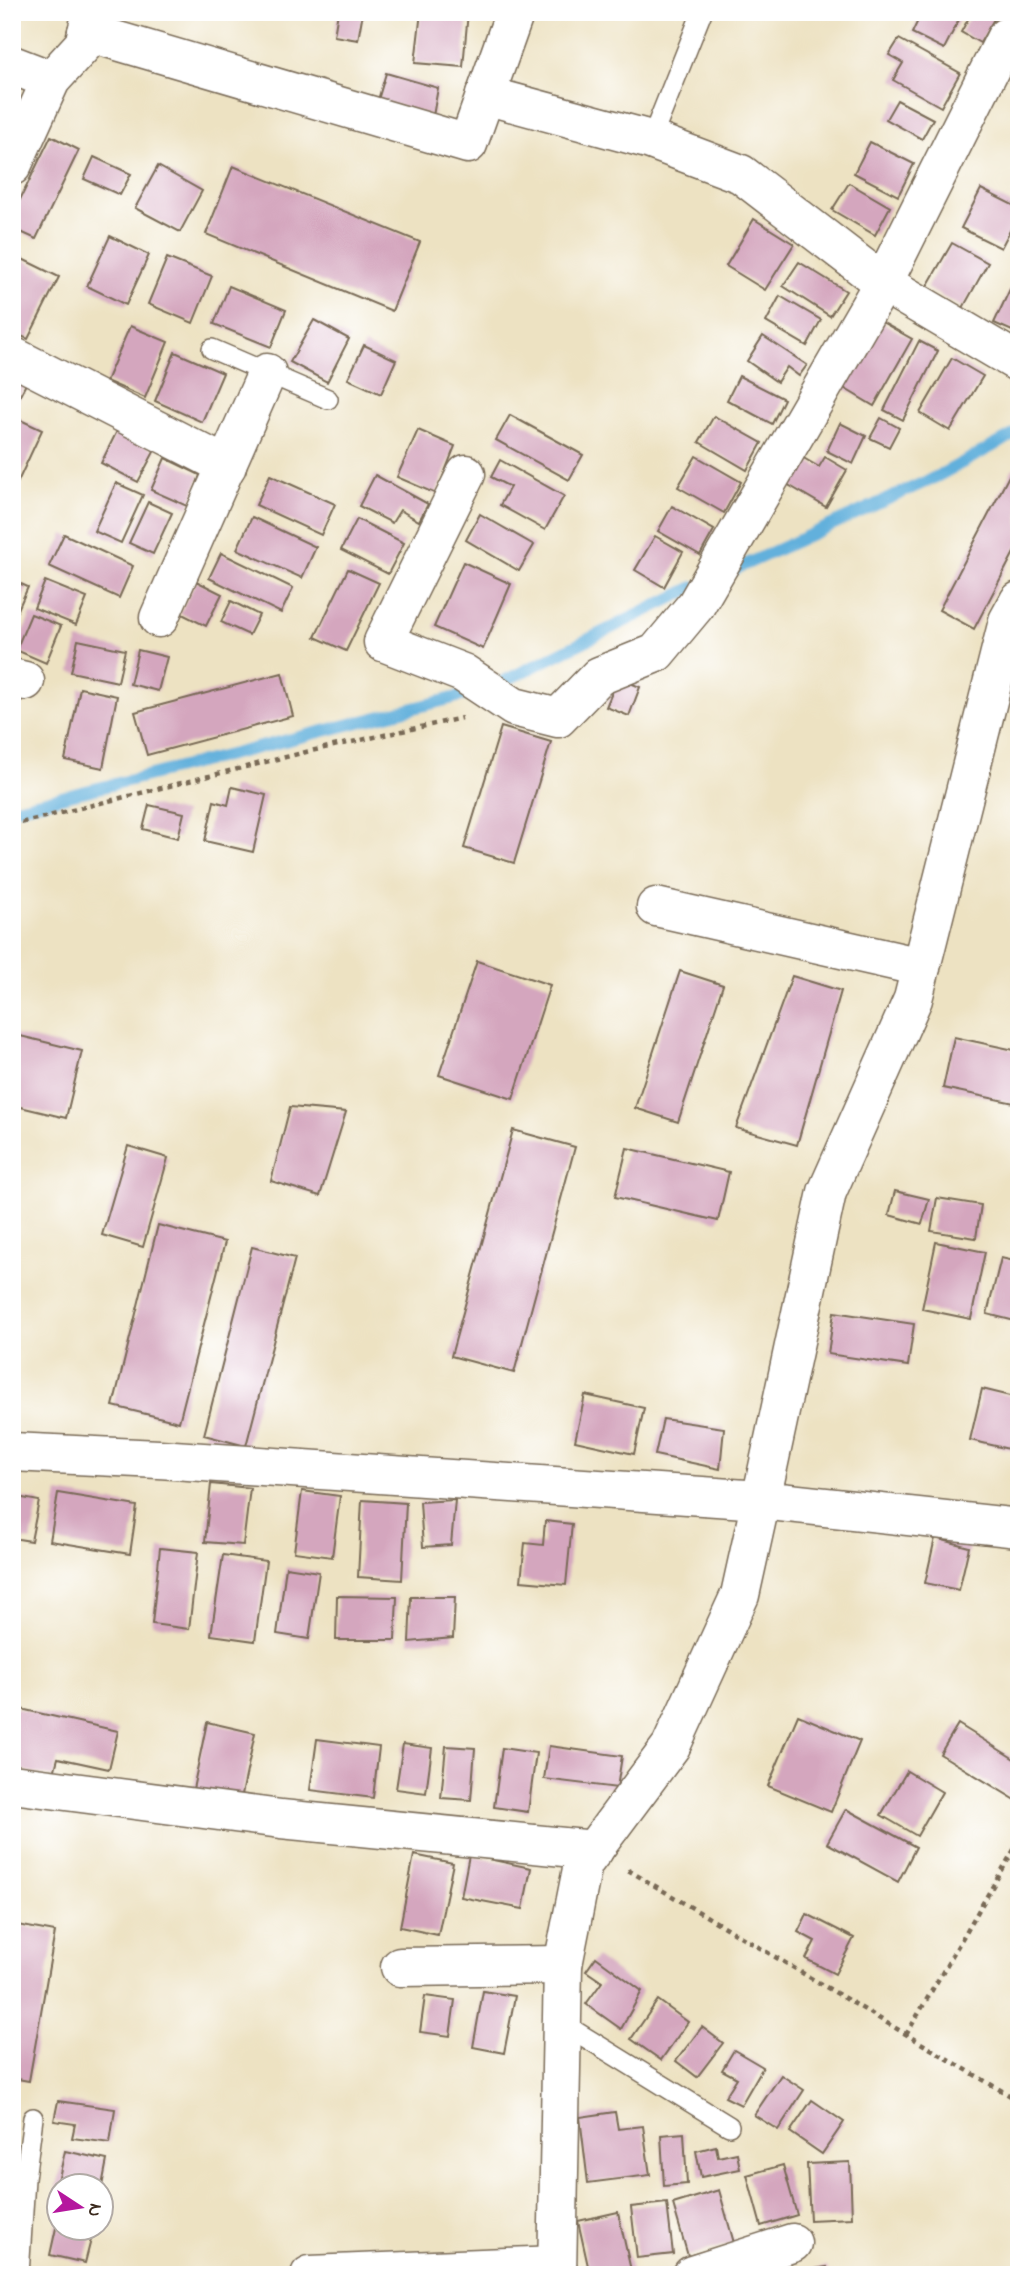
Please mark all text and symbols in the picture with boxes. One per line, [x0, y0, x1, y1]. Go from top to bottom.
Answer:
north arrow [46, 2172, 116, 2242]
text: N [80, 2201, 109, 2219]

